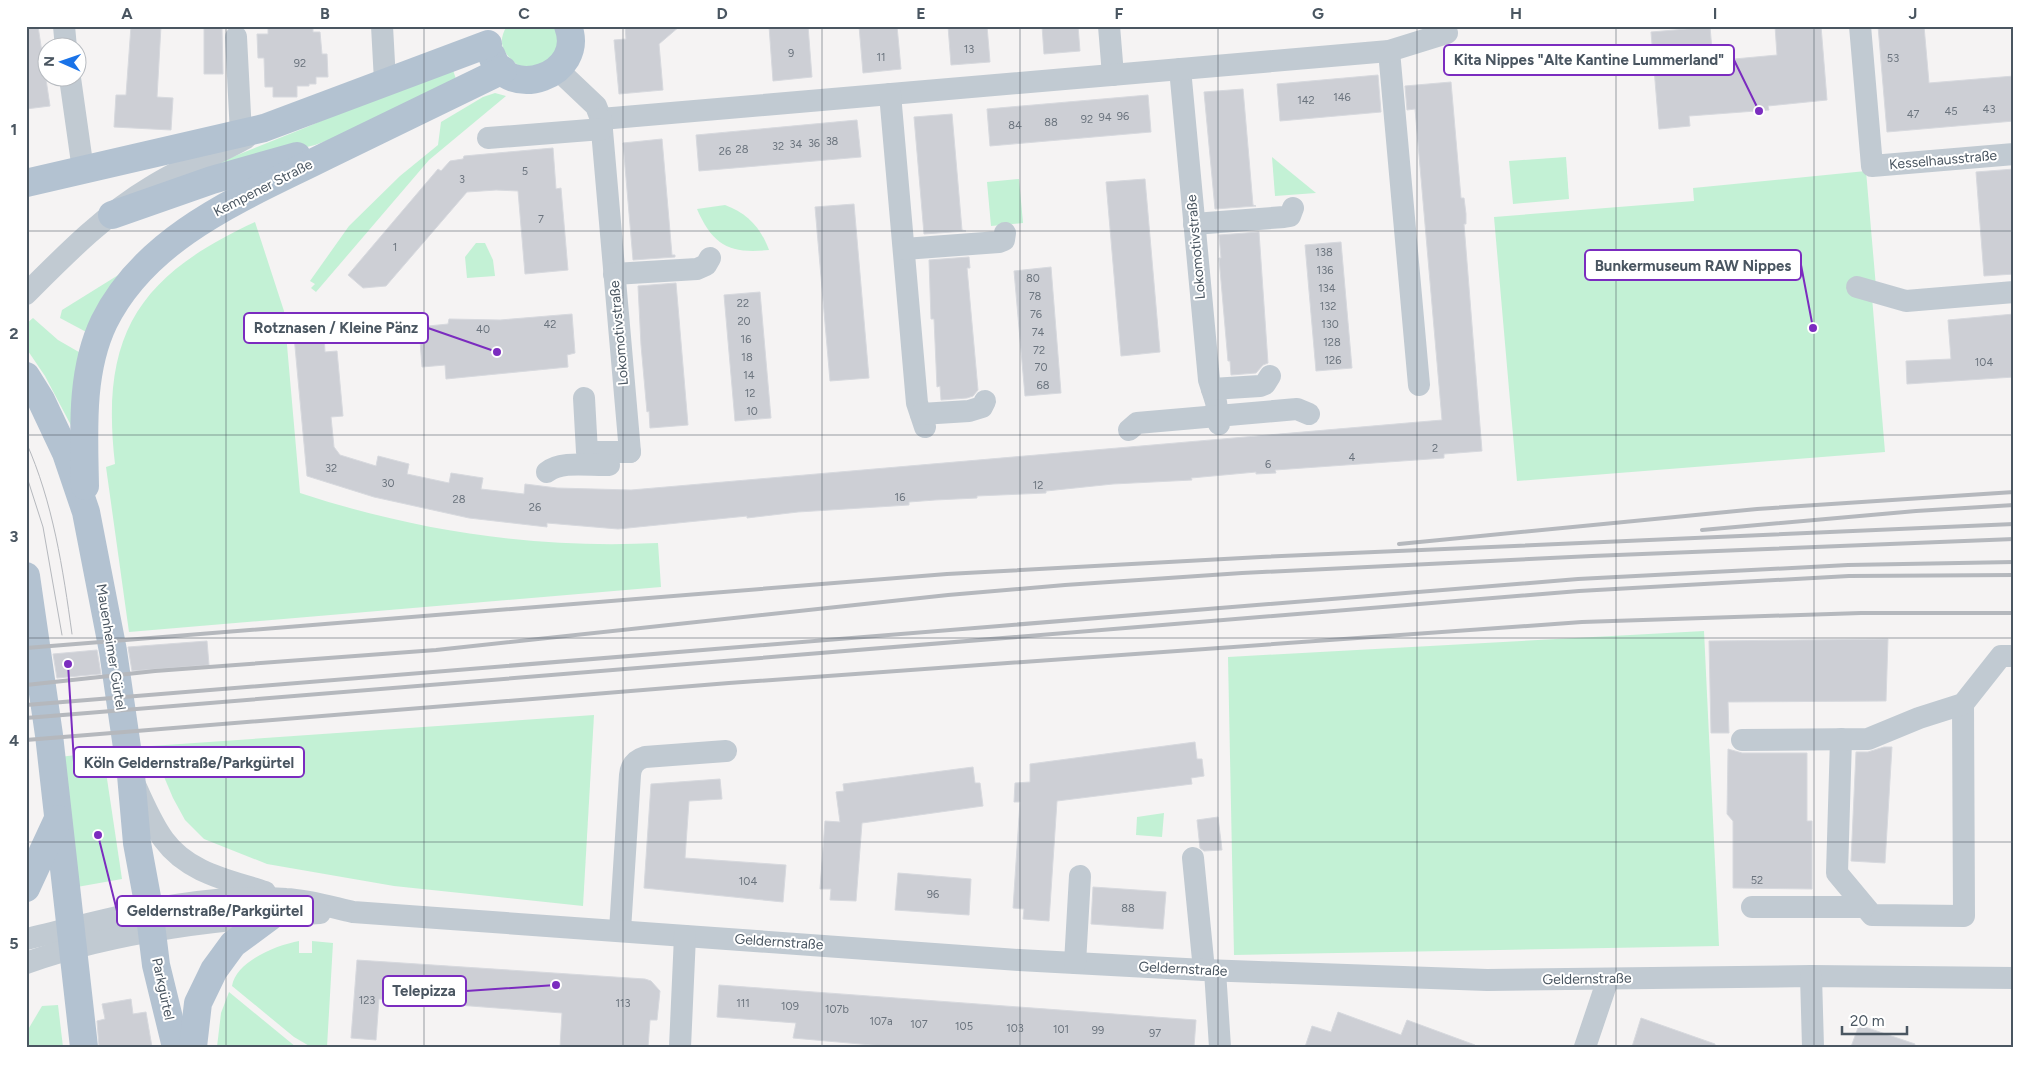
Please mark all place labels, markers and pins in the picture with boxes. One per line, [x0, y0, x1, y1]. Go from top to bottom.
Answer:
callout: Kita Nippes "Alte Kantine Lummerland" [1444, 45, 1734, 75]
callout: Bunkermuseum RAW Nippes [1585, 250, 1801, 280]
callout: Rotznasen / Kleine Pänz [244, 313, 428, 343]
callout: Köln Geldernstraße/Parkgürtel [74, 747, 304, 777]
callout: Geldernstraße/Parkgürtel [117, 896, 313, 926]
callout: Telepizza [383, 976, 466, 1006]

